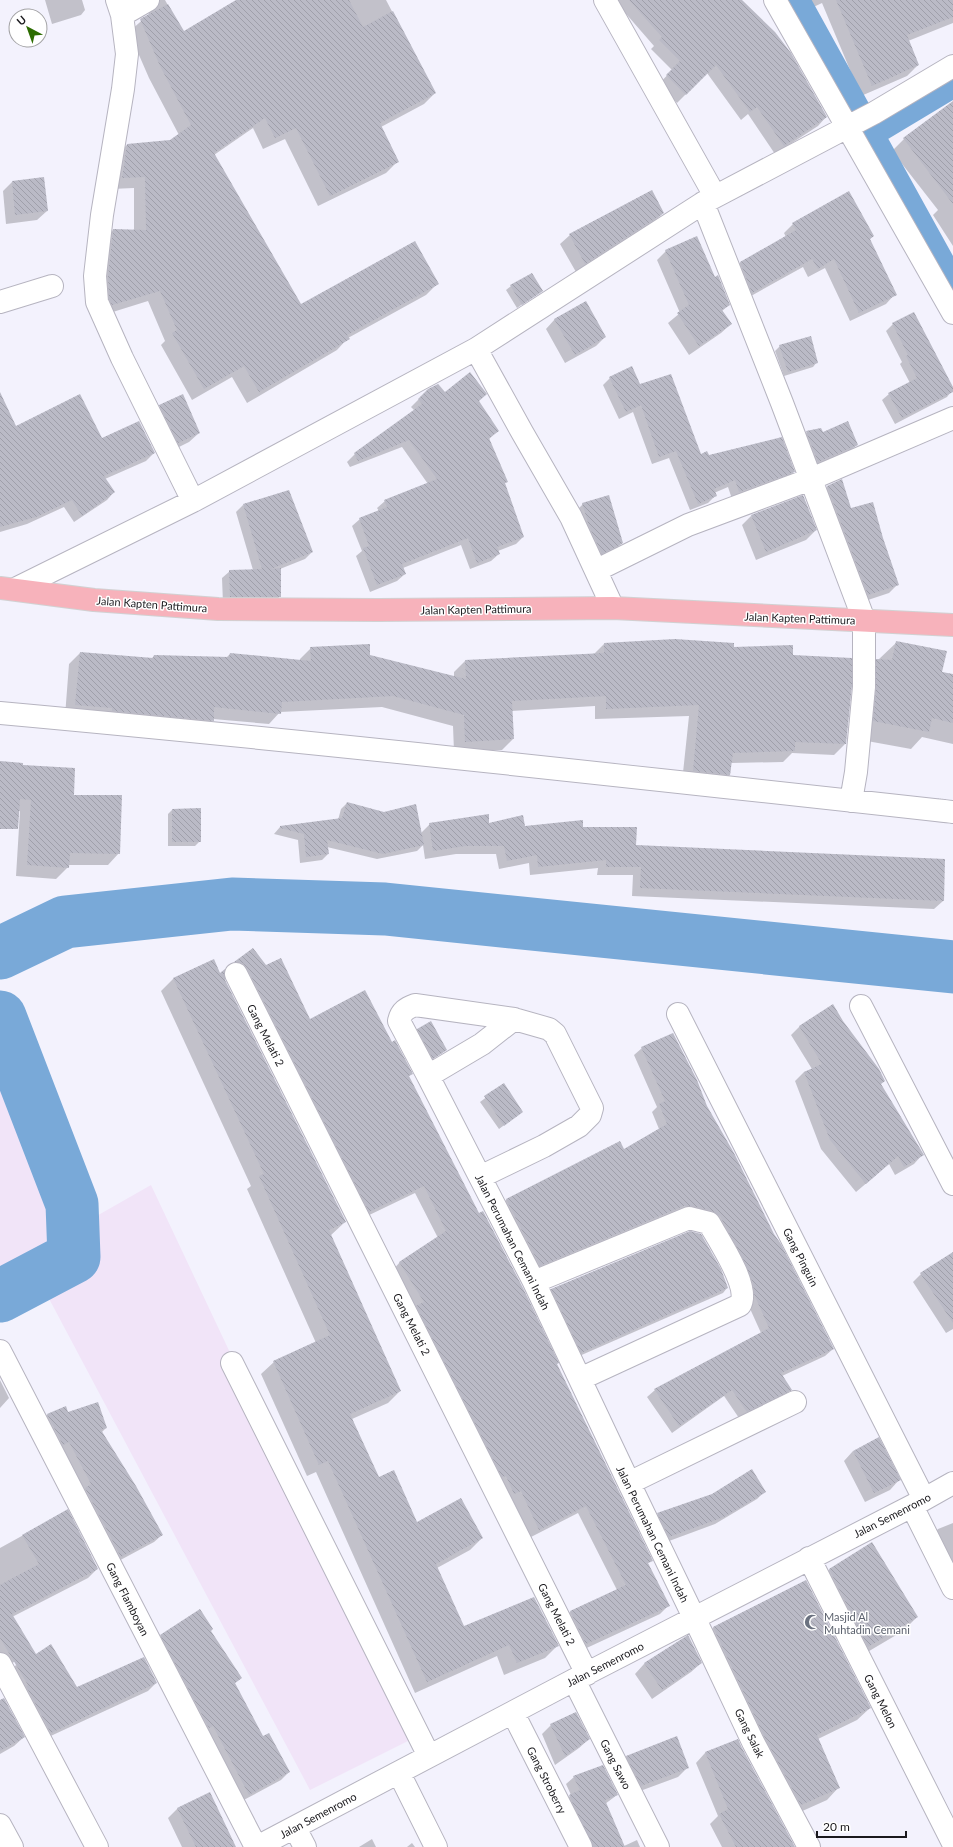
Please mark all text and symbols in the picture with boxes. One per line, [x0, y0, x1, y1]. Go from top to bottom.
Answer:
north arrow [8, 8, 48, 48]
text: U [14, 12, 28, 28]
street label: Jalan Kapten Pattimura [96, 594, 208, 614]
street label: Jalan Kapten Pattimura [420, 602, 532, 616]
street label: Jalan Kapten Pattimura [744, 610, 856, 626]
street label: Gang Melati 2 [245, 1002, 287, 1068]
street label: Jalan Perumahan Cemani Indah [473, 1172, 553, 1312]
street label: Gang Pinguin [781, 1225, 821, 1289]
street label: Gang Melati 2 [391, 1291, 433, 1357]
street label: Jalan Perumahan Cemani Indah [614, 1464, 692, 1604]
street label: Jalan Semenromo [851, 1490, 933, 1540]
street label: Gang Flamboyan [104, 1560, 152, 1638]
street label: Gang Melati 2 [536, 1581, 578, 1647]
place label: Masjid Al Muhtadin Cemani [824, 1610, 910, 1636]
mosque icon: Masjid Al Muhtadin Cemani [803, 1613, 821, 1631]
street label: Jalan Semenromo [564, 1639, 646, 1689]
street label: Gang Melon [862, 1672, 900, 1730]
street label: Gang Salak [733, 1706, 768, 1760]
street label: Gang Sawo [598, 1737, 634, 1791]
street label: Gang Stroberry [525, 1744, 570, 1816]
street label: Jalan Semenromo [277, 1789, 359, 1841]
scale bar [817, 1813, 906, 1839]
text: 20 m [823, 1819, 850, 1834]

